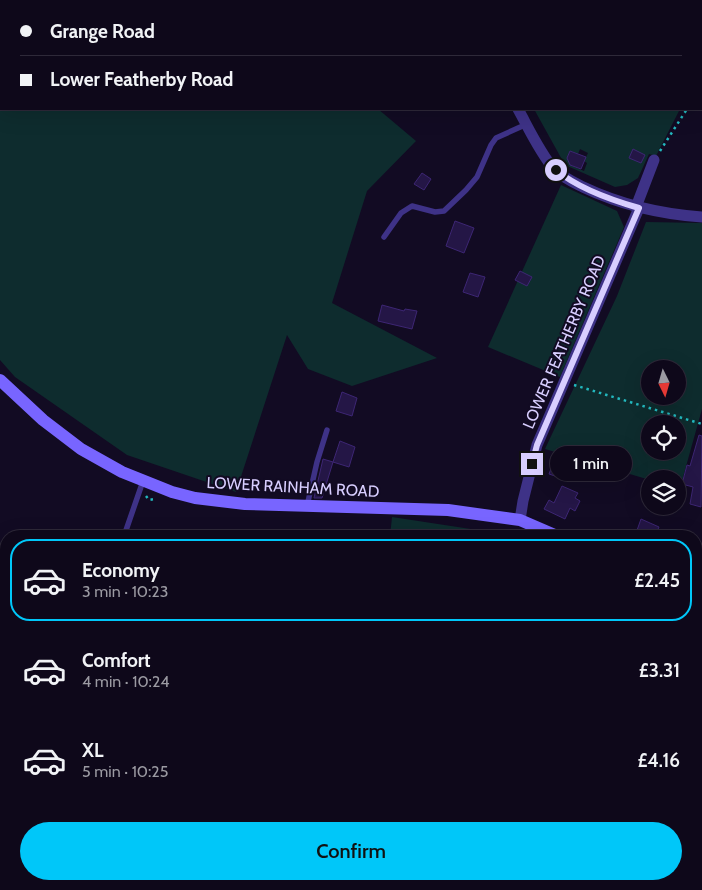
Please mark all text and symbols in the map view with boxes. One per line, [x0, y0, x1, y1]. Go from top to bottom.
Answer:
text: Grange Road [50, 20, 155, 43]
text: Lower Featherby Road [50, 68, 233, 91]
route start [545, 159, 567, 181]
street label: LOWER FEATHERBY ROAD [519, 252, 609, 432]
north arrow [641, 360, 686, 405]
map controls [641, 360, 686, 515]
button: locate [641, 415, 686, 460]
callout: 1 min [550, 446, 632, 482]
route end [521, 453, 543, 475]
text: 1 min [573, 454, 609, 473]
button: layers [641, 470, 686, 515]
street label: LOWER RAINHAM ROAD [206, 473, 380, 501]
icon: car [22, 558, 67, 603]
text: Economy [82, 559, 160, 582]
text: £2.45 [634, 569, 680, 592]
text: 3 min · 10:23 [82, 582, 168, 601]
icon: car [22, 648, 67, 693]
text: Comfort [82, 649, 151, 672]
text: £3.31 [639, 659, 680, 682]
text: 4 min · 10:24 [82, 672, 170, 691]
icon: car [22, 738, 67, 783]
text: XL [82, 739, 103, 762]
text: £4.16 [637, 749, 680, 772]
text: 5 min · 10:25 [82, 762, 168, 781]
button: Confirm [20, 822, 682, 880]

